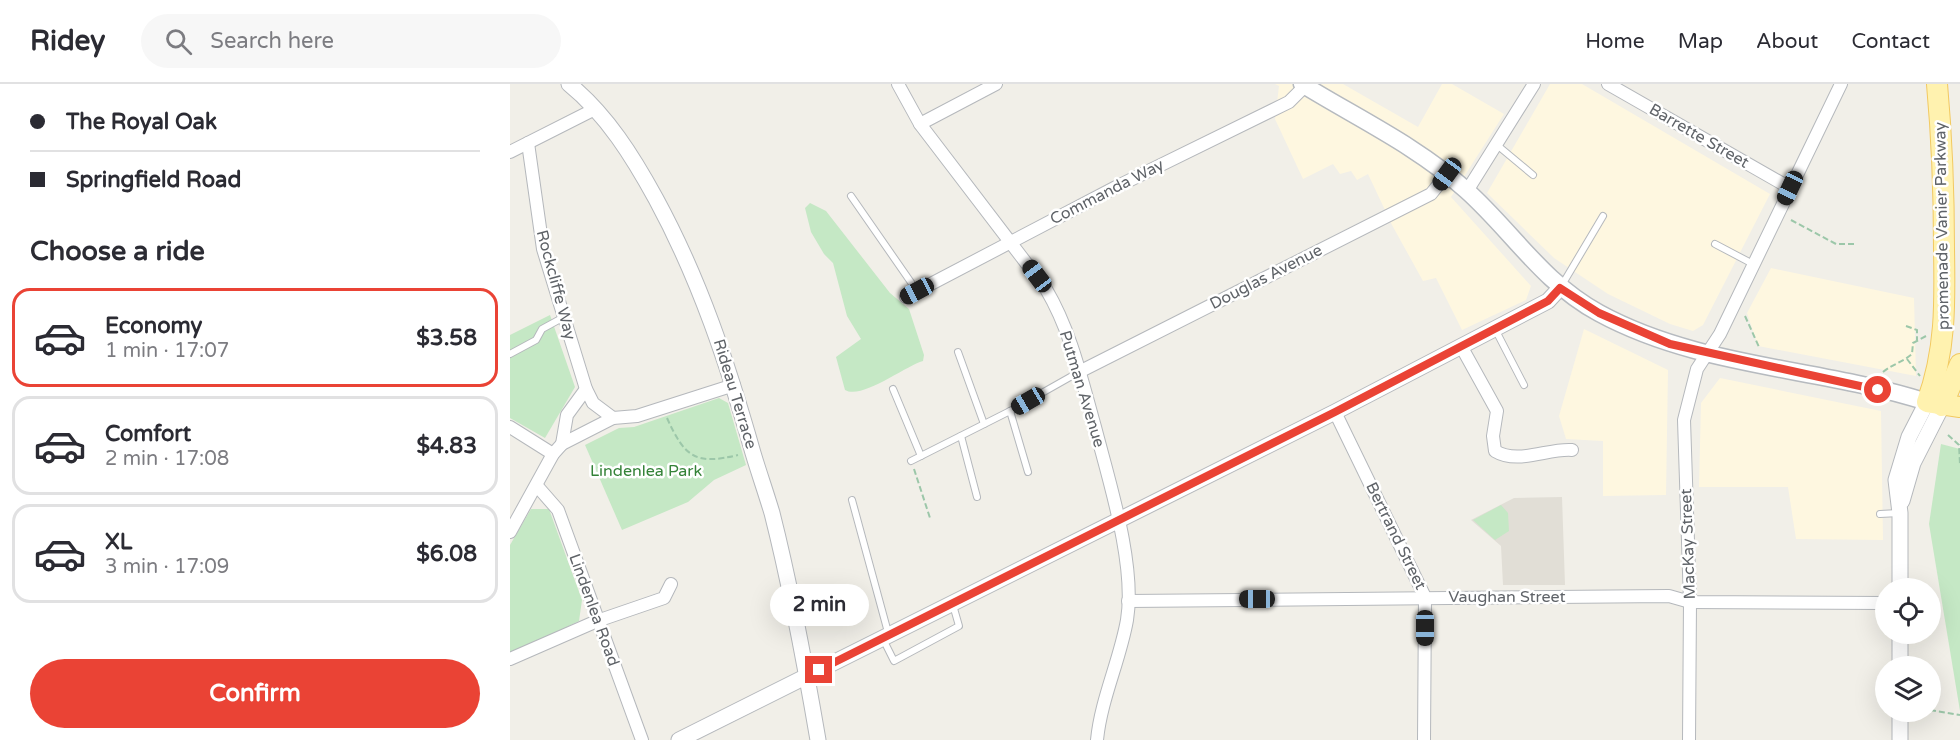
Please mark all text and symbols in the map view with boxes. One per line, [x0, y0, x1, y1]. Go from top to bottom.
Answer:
search box [141, 14, 561, 68]
text: Ridey [30, 24, 105, 58]
icon: search [162, 25, 195, 58]
text: Search here [210, 28, 334, 54]
text: Home [1585, 29, 1645, 54]
text: Map [1678, 29, 1723, 54]
text: About [1756, 29, 1818, 54]
text: Contact [1851, 29, 1930, 54]
street label: Barrette Street [1645, 99, 1753, 173]
text: The Royal Oak [66, 109, 217, 135]
street label: promenade Vanier Parkway [1930, 121, 1954, 330]
car [1429, 154, 1465, 194]
street label: Commanda Way [1047, 155, 1168, 229]
text: Springfield Road [66, 167, 241, 193]
car [1774, 168, 1806, 208]
street label: Rockcliffe Way [532, 228, 580, 342]
text: Choose a ride [30, 235, 205, 268]
street label: Douglas Avenue [1206, 240, 1326, 314]
car [1019, 256, 1055, 296]
car [897, 275, 937, 307]
icon: car [33, 311, 87, 365]
text: Economy [105, 313, 202, 339]
text: $3.58 [416, 325, 477, 351]
street label: Putman Avenue [1055, 328, 1109, 450]
street label: Rideau Terrace [709, 337, 761, 451]
text: 1 min · 17:07 [105, 339, 229, 363]
route start [1864, 376, 1891, 403]
car [1008, 384, 1048, 418]
icon: car [33, 419, 87, 473]
text: Comfort [105, 421, 191, 447]
text: $4.83 [416, 433, 477, 459]
text: 2 min · 17:08 [105, 447, 229, 471]
park label: Lindenlea Park [590, 461, 702, 481]
street label: Bertrand Street [1361, 479, 1431, 593]
street label: MacKay Street [1676, 488, 1700, 600]
icon: car [33, 527, 87, 581]
text: XL [105, 529, 132, 555]
text: $6.08 [416, 541, 477, 567]
street label: Lindenlea Road [564, 551, 624, 669]
text: 3 min · 17:09 [105, 555, 229, 579]
map controls [1875, 578, 1941, 722]
button: locate [1875, 578, 1941, 644]
callout: 2 min [770, 583, 868, 625]
street label: Vaughan Street [1448, 587, 1566, 607]
car [1239, 590, 1275, 608]
text: 2 min [793, 593, 846, 617]
car [1416, 610, 1434, 646]
route end [805, 656, 832, 683]
button: layers [1875, 656, 1941, 722]
button: Confirm [30, 659, 480, 728]

